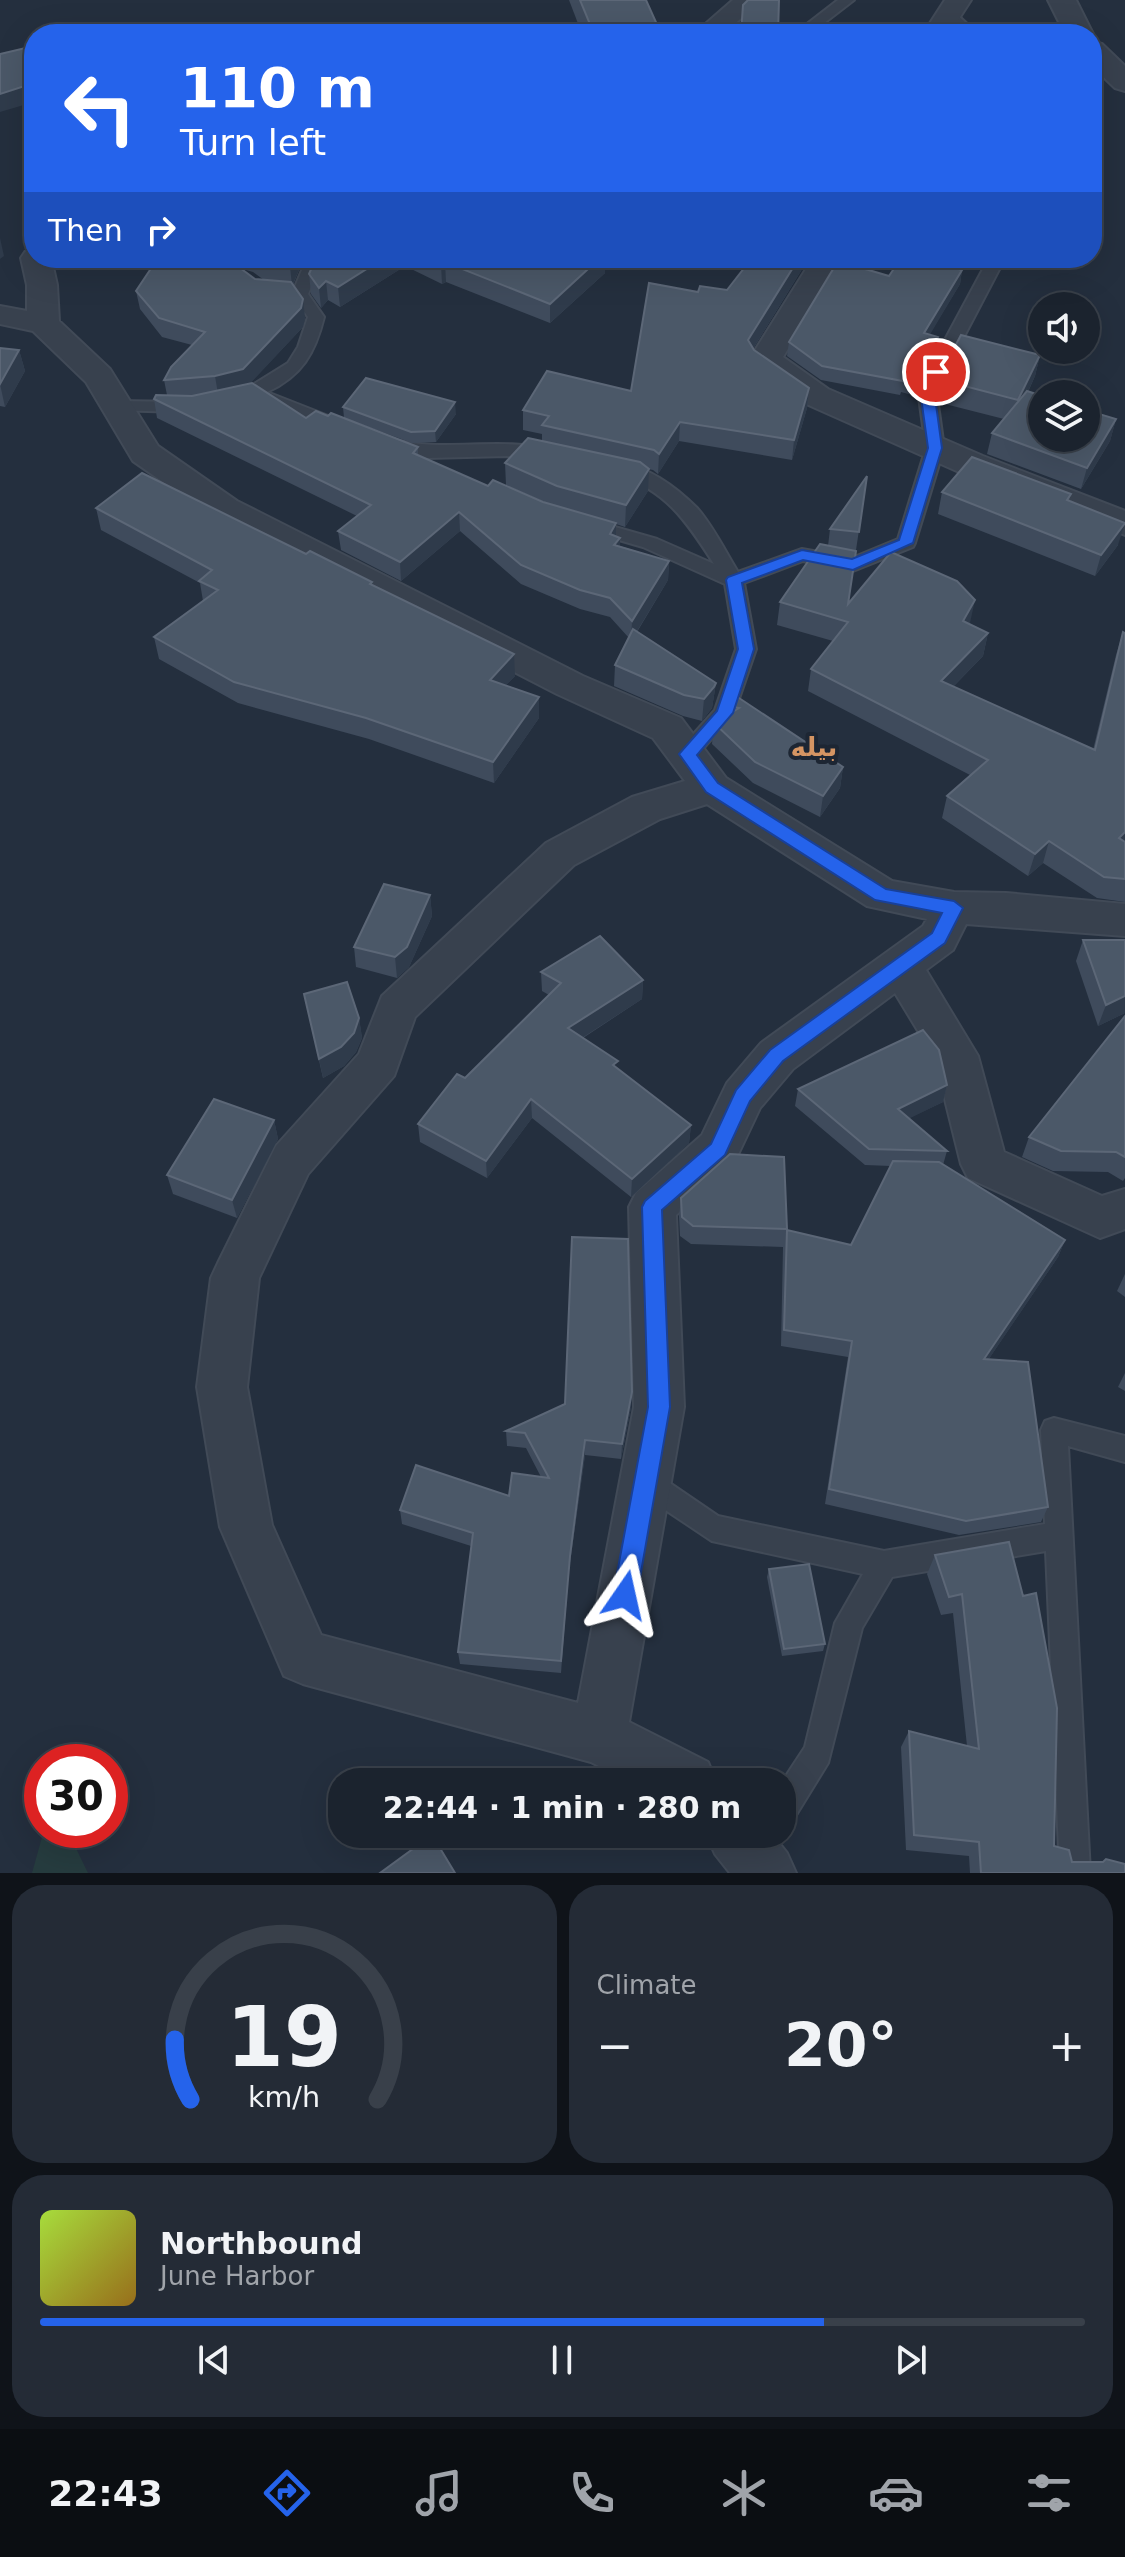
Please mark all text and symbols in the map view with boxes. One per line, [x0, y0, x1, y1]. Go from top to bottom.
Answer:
text: 110 m [180, 55, 375, 120]
icon: left [48, 56, 152, 160]
text: Turn left [180, 122, 326, 163]
icon: right [139, 208, 183, 252]
text: Then [48, 213, 123, 248]
map controls [1028, 292, 1100, 452]
button: sound [1028, 292, 1100, 364]
pin [902, 338, 970, 406]
icon: arrive [914, 350, 958, 394]
button: layers [1028, 380, 1100, 452]
district label: بیله [791, 732, 837, 762]
position arrow [583, 1553, 667, 1637]
speed limit sign: 30 [24, 1744, 128, 1848]
text: 22:44 · 1 min · 280 m [383, 1790, 741, 1825]
text: Climate [597, 1970, 697, 2000]
text: 19 [226, 1989, 342, 2086]
text: 20° [784, 2010, 898, 2080]
text: − [597, 2020, 633, 2071]
text: + [1048, 2020, 1085, 2071]
text: km/h [248, 2080, 320, 2114]
text: Northbound [160, 2226, 363, 2261]
text: June Harbor [160, 2261, 314, 2291]
icon: previous [192, 2338, 236, 2382]
icon: pause [540, 2338, 584, 2382]
icon: next [889, 2338, 933, 2382]
icon: directions [259, 2465, 315, 2521]
icon: music [411, 2465, 467, 2521]
icon: phone [564, 2465, 620, 2521]
icon: climate [716, 2465, 772, 2521]
icon: car [868, 2465, 924, 2521]
icon: filters [1021, 2465, 1077, 2521]
text: 22:43 [48, 2473, 163, 2514]

